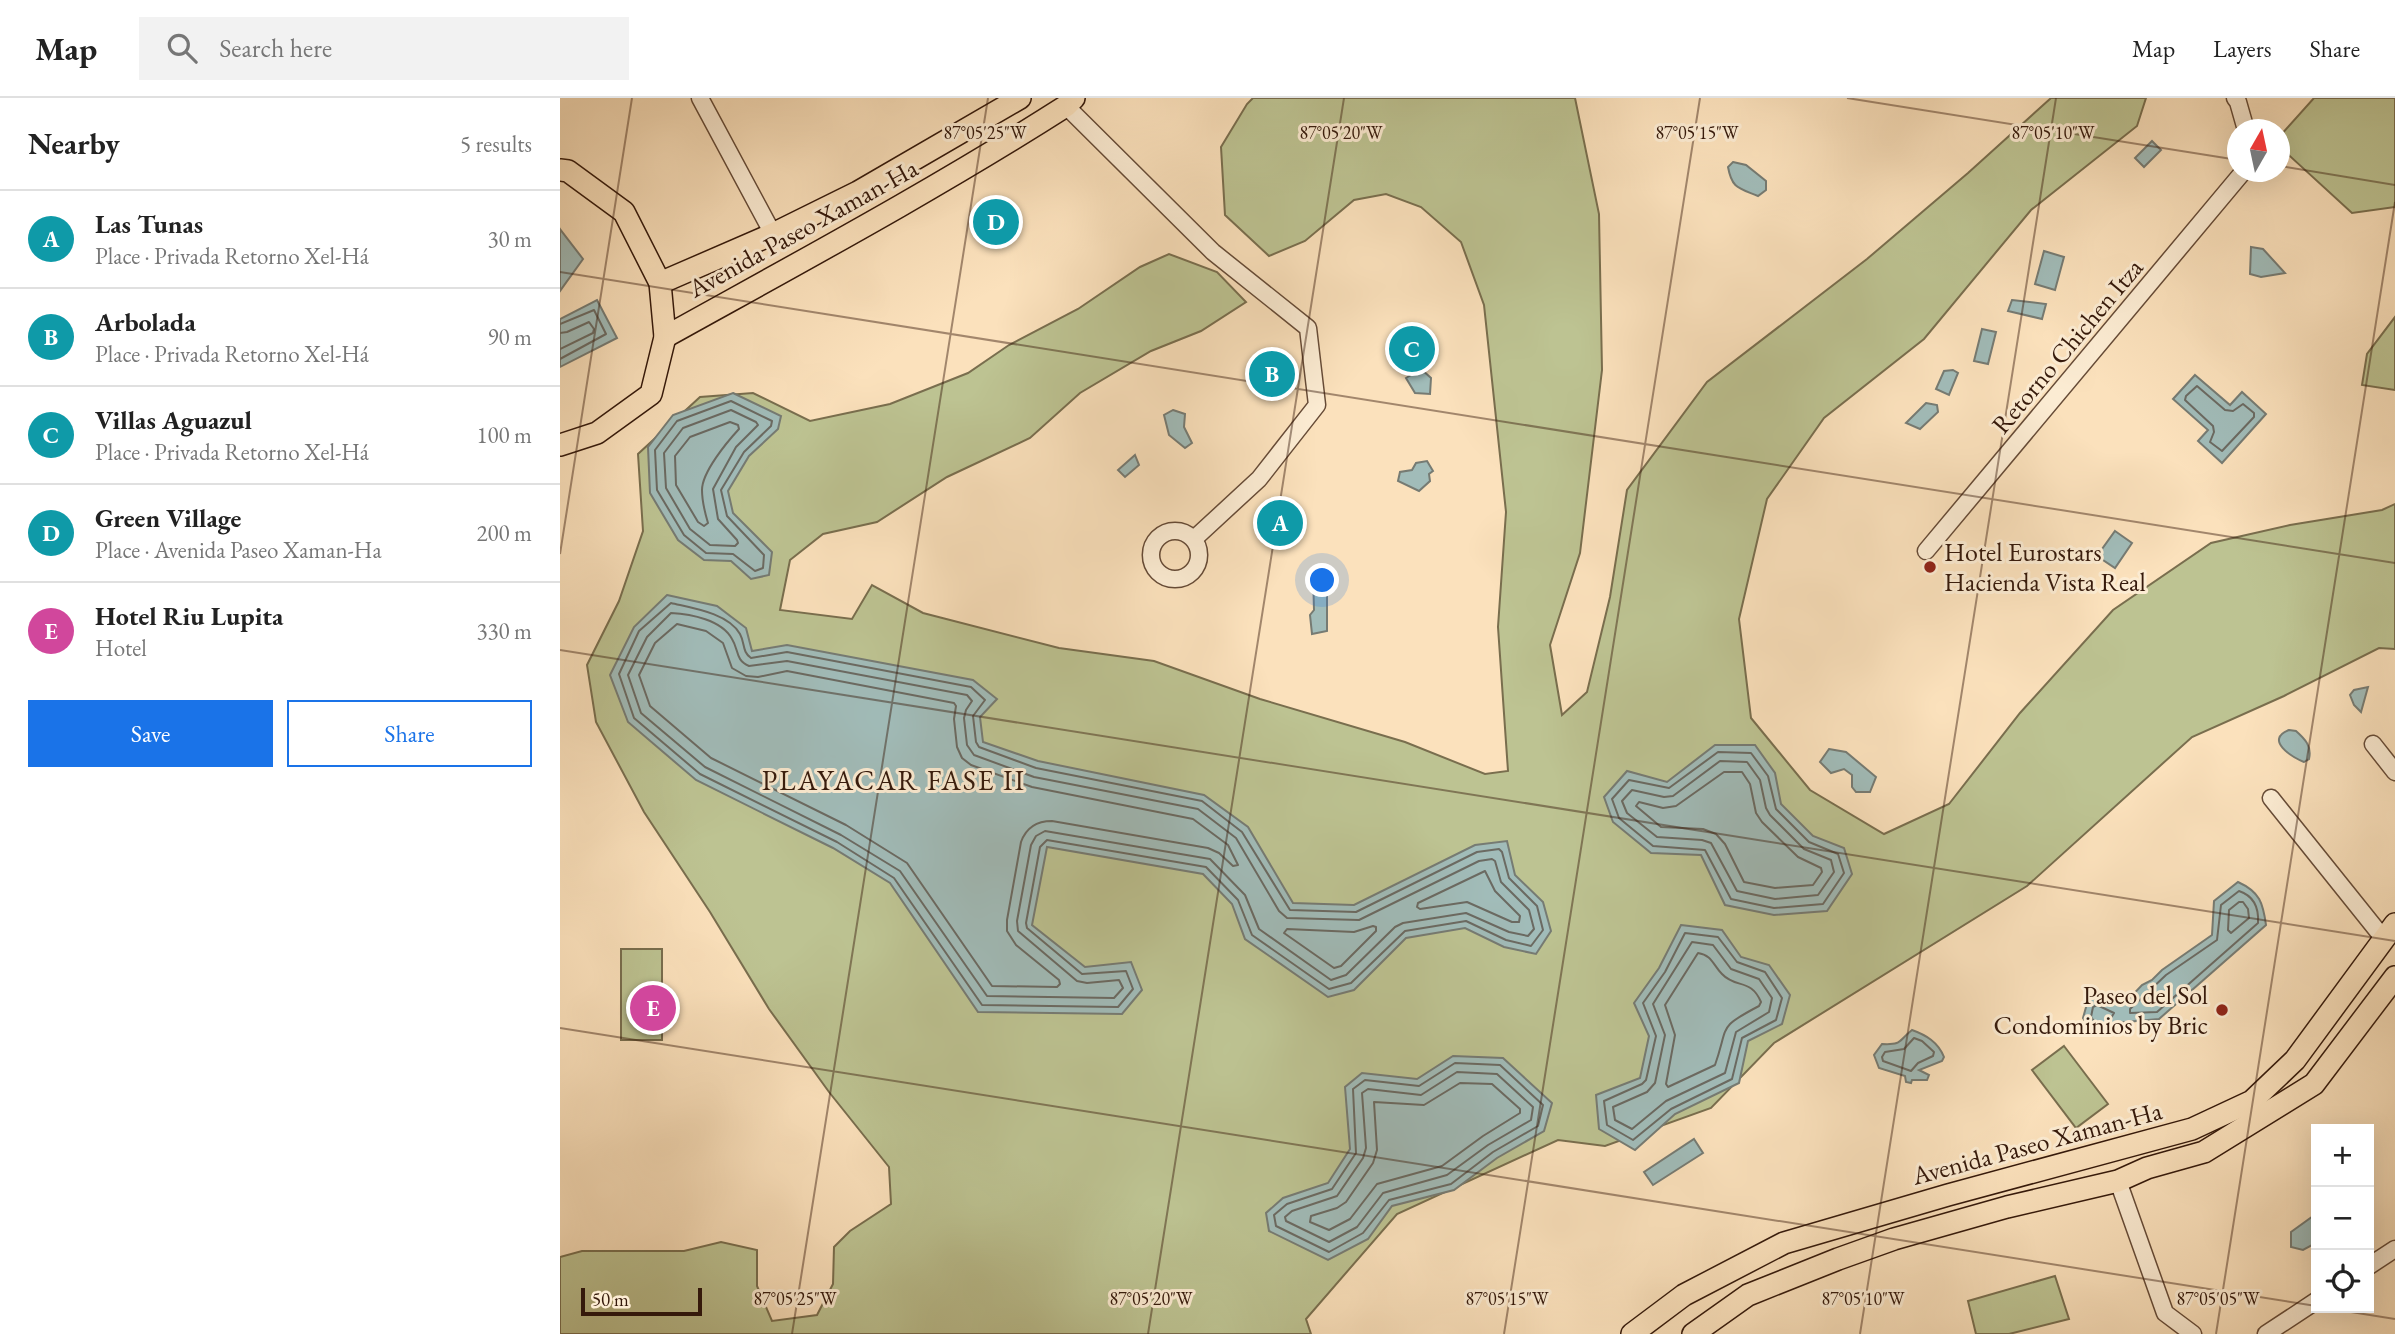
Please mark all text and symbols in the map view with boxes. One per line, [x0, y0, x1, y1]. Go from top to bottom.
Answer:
search box [139, 17, 629, 80]
text: Map [35, 27, 97, 70]
icon: search [163, 29, 201, 67]
text: Search here [219, 31, 332, 65]
text: Map [2132, 33, 2175, 64]
text: Layers [2213, 33, 2272, 64]
text: Share [2310, 33, 2360, 64]
north arrow [2227, 119, 2290, 182]
text: 87°05'25"W [943, 121, 1027, 144]
text: 87°05'20"W [1299, 121, 1383, 144]
text: 87°05'15"W [1655, 121, 1739, 144]
text: 87°05'10"W [2011, 121, 2095, 144]
text: Nearby [28, 124, 120, 163]
text: 5 results [460, 129, 532, 159]
street label: Avenida Paseo Xaman-Ha [681, 150, 924, 306]
pin: D [973, 196, 1019, 248]
text: Las Tunas [95, 207, 203, 241]
text: A [43, 224, 59, 254]
text: 30 m [487, 224, 532, 254]
text: Place · Privada Retorno Xel-Há [95, 241, 369, 271]
street label: Retorno Chichen Itza [1984, 251, 2151, 441]
text: Arbolada [95, 305, 196, 339]
text: B [44, 322, 58, 352]
text: 90 m [487, 322, 532, 352]
pin: C [1389, 323, 1435, 375]
text: Place · Privada Retorno Xel-Há [95, 339, 369, 369]
pin: B [1249, 348, 1295, 400]
text: Villas Aguazul [95, 403, 252, 437]
text: C [43, 420, 59, 450]
text: 100 m [476, 420, 532, 450]
text: Place · Privada Retorno Xel-Há [95, 437, 369, 467]
pin: A [1257, 497, 1303, 549]
text: Green Village [95, 501, 241, 535]
text: D [42, 518, 60, 548]
text: 200 m [476, 518, 532, 548]
text: Place · Avenida Paseo Xaman-Ha [95, 535, 382, 565]
place label: Hotel Eurostars Hacienda Vista Real [1944, 535, 2146, 599]
marker: Hotel Eurostars Hacienda Vista Real [1922, 559, 1938, 575]
your location [1305, 563, 1339, 597]
text: Hotel Riu Lupita [95, 599, 283, 633]
text: E [44, 616, 58, 646]
text: 330 m [476, 616, 532, 646]
text: Hotel [95, 633, 147, 663]
button: Save [28, 700, 273, 767]
button: Share [287, 700, 532, 767]
district label: PLAYACAR FASE II [762, 762, 1026, 798]
place label: Paseo del Sol Condominios by Bric [1994, 978, 2208, 1042]
pin: E [630, 982, 676, 1034]
marker: Paseo del Sol Condominios by Bric [2214, 1002, 2230, 1018]
street label: Avenida Paseo Xaman-Ha [1907, 1093, 2166, 1193]
map controls [2311, 1124, 2374, 1313]
button: + [2311, 1124, 2374, 1187]
button: − [2311, 1187, 2374, 1250]
button: locate [2311, 1250, 2374, 1313]
scale bar [581, 1285, 702, 1317]
text: 50 m [592, 1287, 629, 1312]
text: 87°05'25"W [753, 1287, 837, 1310]
text: 87°05'20"W [1109, 1287, 1193, 1310]
text: 87°05'15"W [1465, 1287, 1549, 1310]
text: 87°05'10"W [1821, 1287, 1905, 1310]
text: 87°05'05"W [2176, 1287, 2260, 1310]

